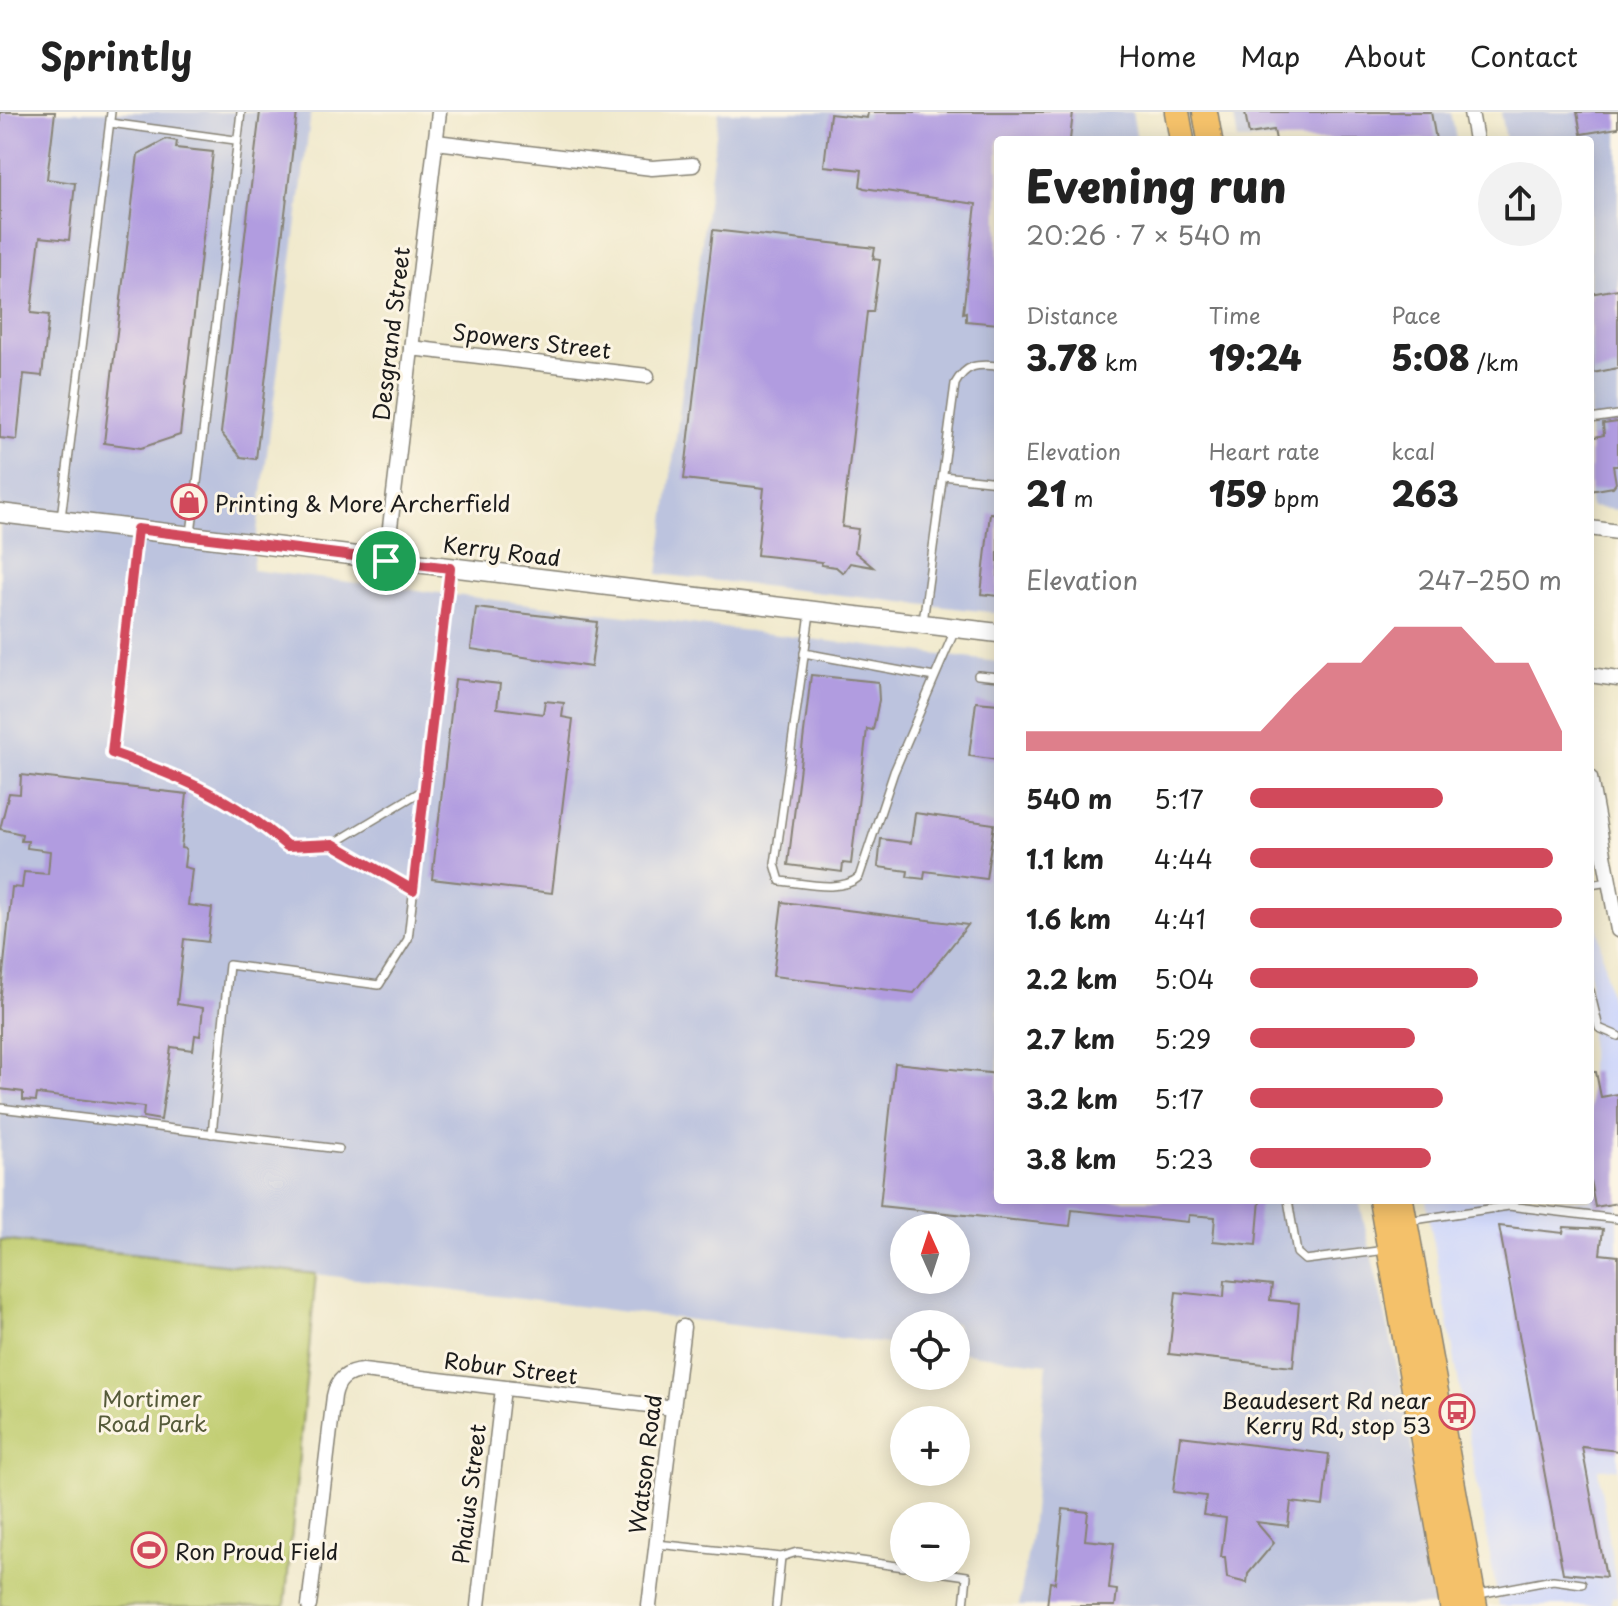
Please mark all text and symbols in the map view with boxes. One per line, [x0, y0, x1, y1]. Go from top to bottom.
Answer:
text: Sprintly [40, 27, 193, 84]
text: Home [1118, 34, 1196, 77]
text: Map [1240, 34, 1300, 77]
text: About [1344, 34, 1426, 77]
text: Contact [1470, 34, 1578, 77]
text: Evening run [1026, 152, 1287, 218]
button: share [1478, 162, 1562, 246]
text: 20:26 · 7 × 540 m [1026, 215, 1262, 254]
street label: Desgrand Street [363, 245, 417, 423]
text: Distance [1026, 298, 1118, 331]
text: Time [1209, 298, 1261, 331]
text: Pace [1391, 298, 1441, 331]
street label: Spowers Street [451, 314, 613, 366]
text: 3.78 [1026, 331, 1098, 383]
text: 19:24 [1209, 331, 1302, 383]
text: 5:08 [1391, 331, 1470, 383]
text: km [1098, 345, 1138, 378]
text: /km [1470, 345, 1519, 378]
text: Elevation [1026, 434, 1121, 467]
text: Heart rate [1209, 434, 1320, 467]
text: kcal [1391, 434, 1435, 467]
text: 21 [1026, 467, 1066, 519]
text: 159 [1209, 467, 1267, 519]
text: 263 [1391, 467, 1459, 519]
text: m [1066, 481, 1093, 514]
text: bpm [1267, 481, 1319, 514]
shop icon: Printing & More Archerfield [170, 483, 208, 521]
place label: Printing & More Archerfield [215, 486, 511, 519]
street label: Kerry Road [441, 526, 563, 574]
pin [352, 527, 420, 595]
icon: arrive [364, 539, 408, 583]
text: Elevation [1026, 560, 1138, 599]
text: 247–250 m [1417, 560, 1562, 599]
text: 540 m [1026, 779, 1112, 818]
text: 5:17 [1154, 779, 1204, 818]
text: 1.1 km [1026, 839, 1104, 878]
text: 4:44 [1154, 839, 1213, 878]
text: 1.6 km [1026, 899, 1111, 938]
text: 4:41 [1154, 899, 1206, 938]
text: 2.2 km [1026, 959, 1117, 998]
text: 5:04 [1154, 959, 1214, 998]
text: 2.7 km [1026, 1019, 1115, 1058]
text: 5:29 [1154, 1019, 1211, 1058]
text: 3.2 km [1026, 1079, 1118, 1118]
text: 5:17 [1154, 1079, 1204, 1118]
text: 3.8 km [1026, 1139, 1117, 1178]
text: 5:23 [1154, 1139, 1213, 1178]
north arrow [890, 1214, 970, 1294]
map controls [890, 1214, 970, 1582]
button: locate [890, 1310, 970, 1390]
street label: Robur Street [442, 1342, 580, 1392]
park label: Mortimer Road Park [97, 1381, 207, 1439]
place label: Beaudesert Rd near Kerry Rd, stop 53 [1221, 1383, 1431, 1441]
street label: Watson Road [619, 1392, 669, 1536]
bus stop icon: Beaudesert Rd near Kerry Rd, stop 53 [1438, 1393, 1476, 1431]
button: + [890, 1406, 970, 1486]
street label: Phaius Street [443, 1422, 493, 1566]
button: − [890, 1502, 970, 1582]
sports icon: Ron Proud Field [130, 1531, 168, 1569]
place label: Ron Proud Field [175, 1534, 339, 1567]

